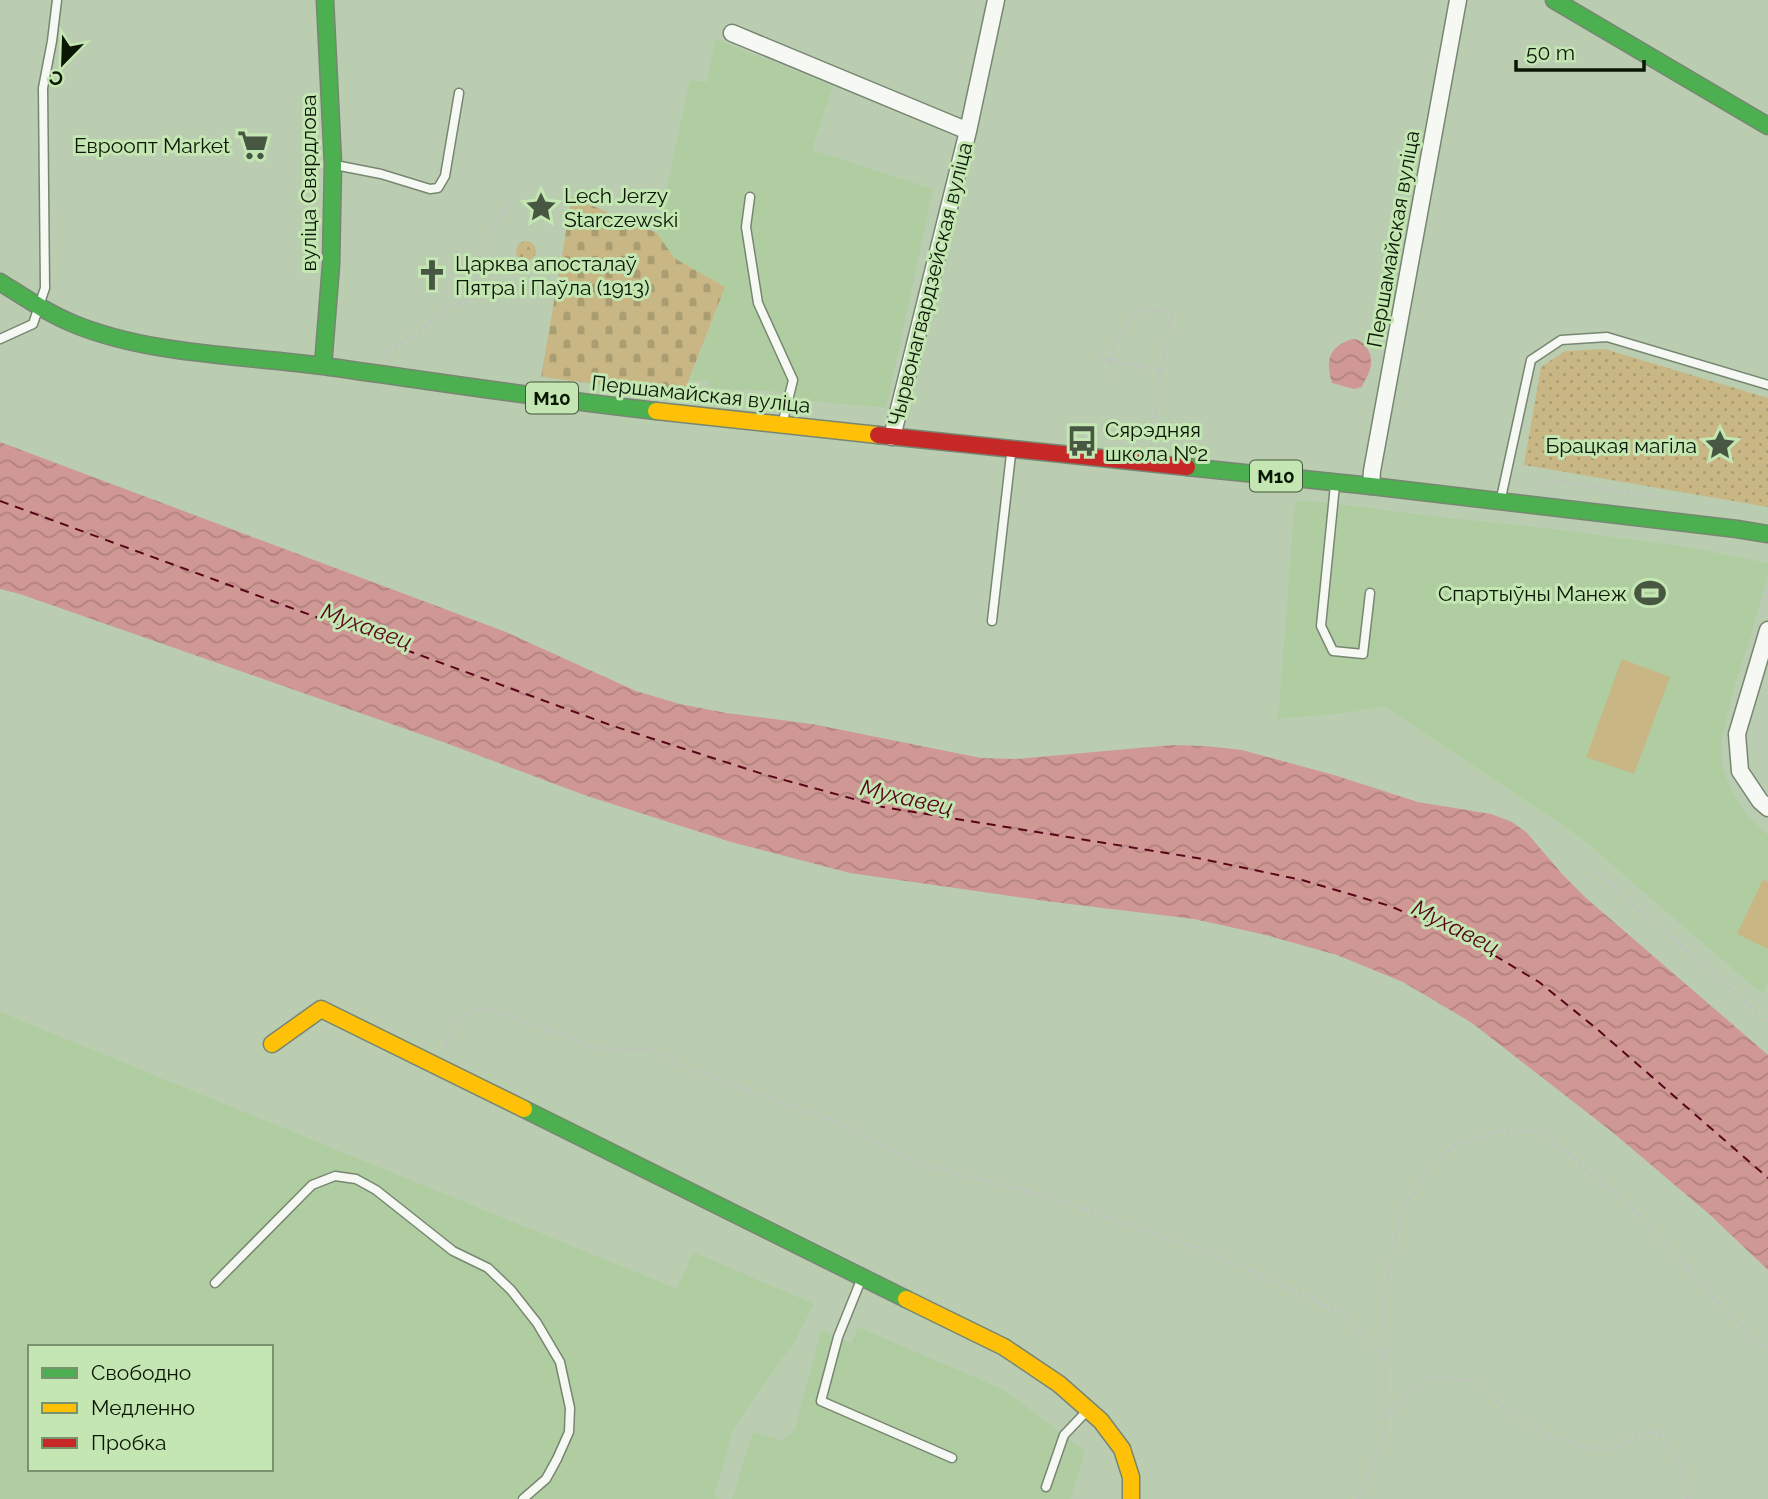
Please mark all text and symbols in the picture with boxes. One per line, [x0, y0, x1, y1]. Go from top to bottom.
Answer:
north arrow [28, 28, 98, 98]
scale bar [1516, 28, 1644, 72]
text: 50 m [1526, 40, 1575, 65]
text: С [46, 66, 67, 91]
street label: вуліца Свярдлова [296, 95, 321, 271]
supermarket icon: Евроопт Market [236, 128, 270, 162]
street label: Першамайская вуліца [1362, 129, 1424, 349]
place label: Евроопт Market [74, 133, 230, 158]
street label: Чырвонагвардзейская вуліца [883, 139, 977, 429]
place label: Lech Jerzy Starczewski [564, 183, 678, 232]
place icon: Lech Jerzy Starczewski [524, 190, 558, 224]
place label: Царква апосталаў Пятра і Паўла (1913) [455, 251, 650, 300]
church icon: Царква апосталаў Пятра і Паўла (1913) [415, 258, 449, 292]
street label: Першамайская вуліца [590, 370, 812, 418]
road number: М10 [526, 382, 578, 414]
place label: Сярэдняя школа №2 [1105, 417, 1208, 466]
bus stop icon: Сярэдняя школа №2 [1065, 424, 1099, 458]
place icon: Брацкая магіла [1703, 428, 1737, 462]
place label: Брацкая магіла [1546, 433, 1697, 458]
road number: М10 [1250, 461, 1302, 491]
sports icon: Спартыўны Манеж [1633, 576, 1667, 610]
place label: Спартыўны Манеж [1438, 581, 1627, 606]
water label: Мухавец [318, 597, 416, 655]
water label: Мухавец [858, 773, 956, 821]
water label: Мухавец [1408, 893, 1504, 961]
legend [28, 1345, 273, 1471]
text: Свободно [91, 1360, 191, 1385]
text: Медленно [91, 1395, 195, 1420]
text: Пробка [91, 1430, 167, 1455]

